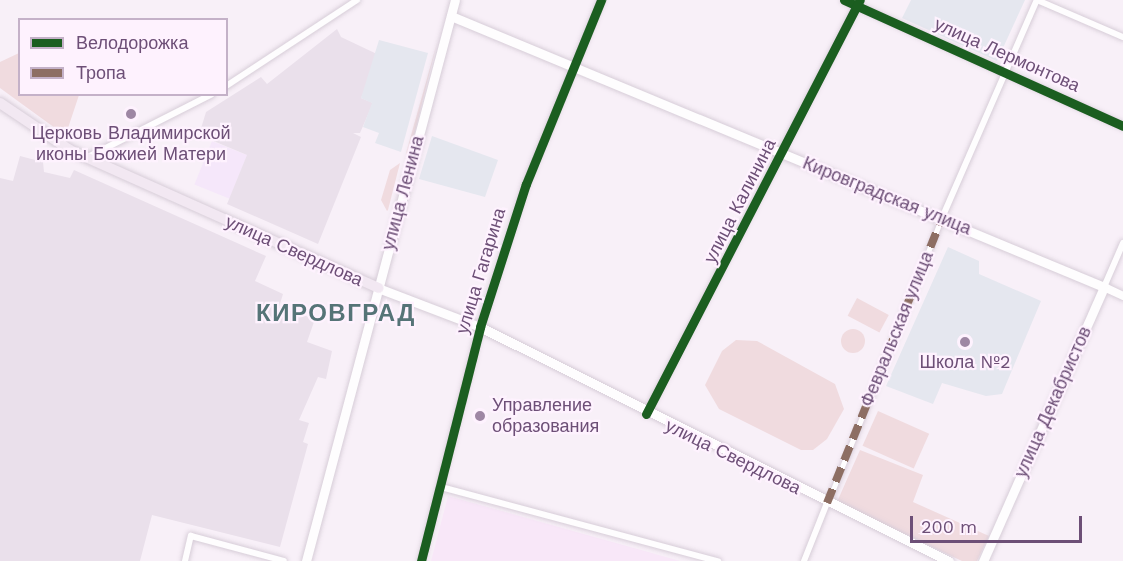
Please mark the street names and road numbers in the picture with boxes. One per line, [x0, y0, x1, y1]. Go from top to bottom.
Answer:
street label: улица Лермонтова [931, 13, 1083, 97]
street label: улица Ленина [377, 134, 429, 252]
street label: улица Калинина [699, 135, 781, 267]
street label: Кировградская улица [800, 152, 974, 240]
street label: улица Гагарина [452, 205, 510, 337]
street label: улица Свердлова [222, 211, 366, 291]
street label: Февральская улица [856, 248, 938, 410]
street label: улица Декабристов [1010, 323, 1096, 481]
street label: улица Свердлова [662, 415, 804, 499]

